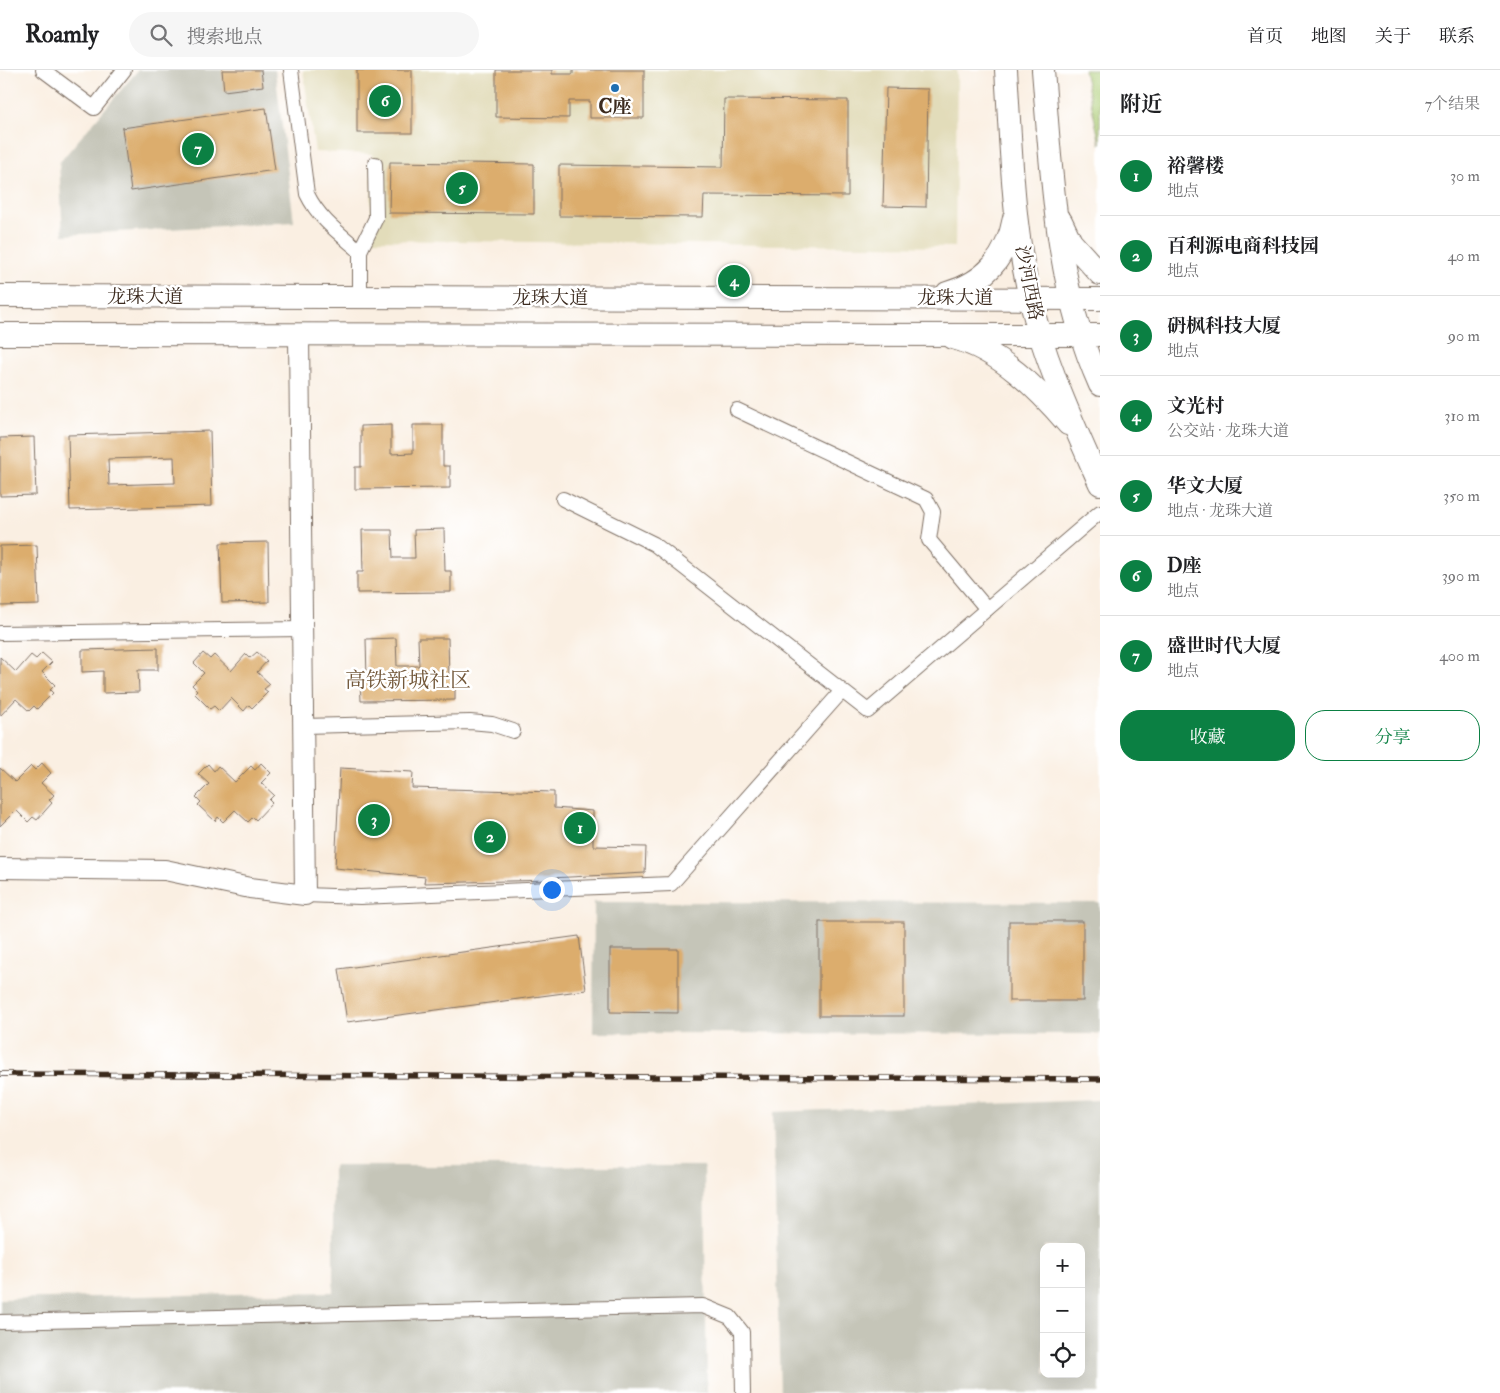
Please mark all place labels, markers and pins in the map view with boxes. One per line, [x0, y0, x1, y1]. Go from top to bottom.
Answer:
pin: 6 [369, 82, 401, 120]
marker: C座 [609, 82, 621, 94]
place label: C座 [599, 95, 631, 119]
pin: 7 [182, 130, 214, 168]
pin: 5 [446, 169, 478, 207]
pin: 4 [718, 262, 750, 300]
pin: 3 [358, 801, 390, 839]
pin: 1 [564, 809, 596, 847]
pin: 2 [474, 818, 506, 856]

